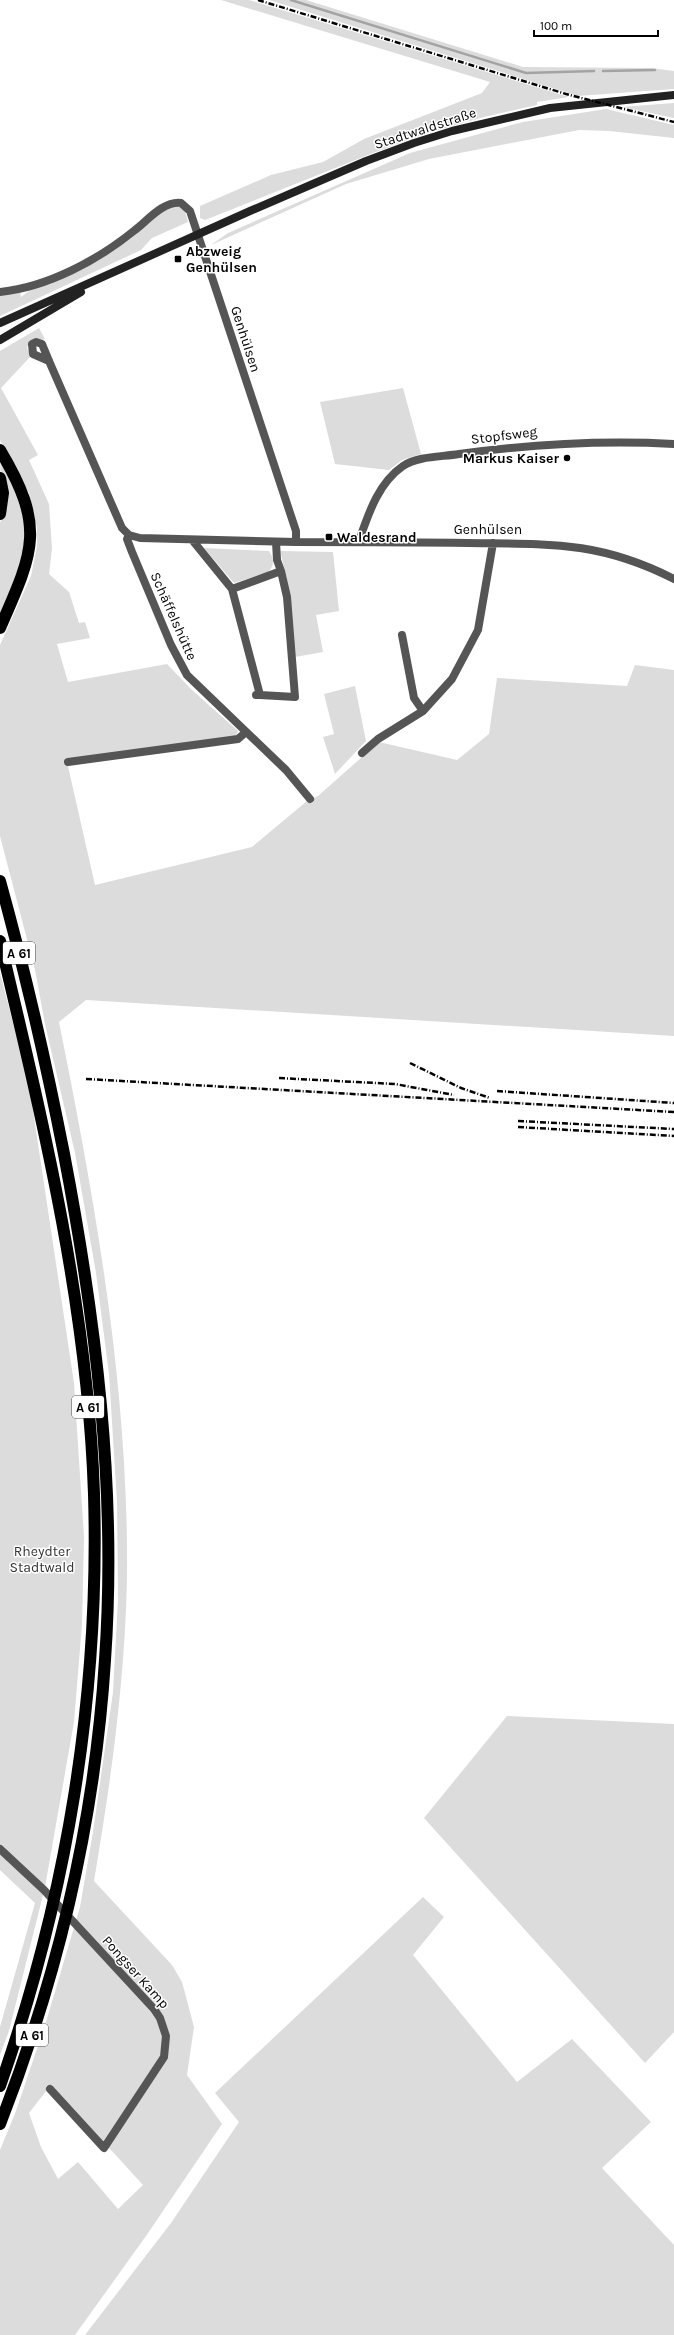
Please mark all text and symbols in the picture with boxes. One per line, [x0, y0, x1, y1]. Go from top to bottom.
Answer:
scale bar [534, 12, 658, 38]
text: 100 m [540, 19, 572, 33]
street label: Stadtwaldstraße [372, 104, 478, 153]
place label: Abzweig Genhülsen [186, 243, 257, 276]
marker: Abzweig Genhülsen [173, 254, 183, 264]
street label: Genhülsen [227, 304, 264, 374]
street label: Stopfsweg [470, 423, 538, 448]
place label: Markus Kaiser [463, 450, 560, 467]
marker: Markus Kaiser [562, 453, 572, 463]
street label: Genhülsen [454, 521, 522, 538]
place label: Waldesrand [337, 529, 417, 546]
marker: Waldesrand [324, 532, 334, 542]
street label: Schäffelshütte [147, 570, 201, 663]
road number: A 61 [3, 942, 35, 964]
road number: A 61 [72, 1396, 104, 1418]
park label: Rheydter Stadtwald [9, 1543, 75, 1576]
street label: Pongser Kamp [98, 1932, 173, 2012]
road number: A 61 [16, 2024, 48, 2046]

